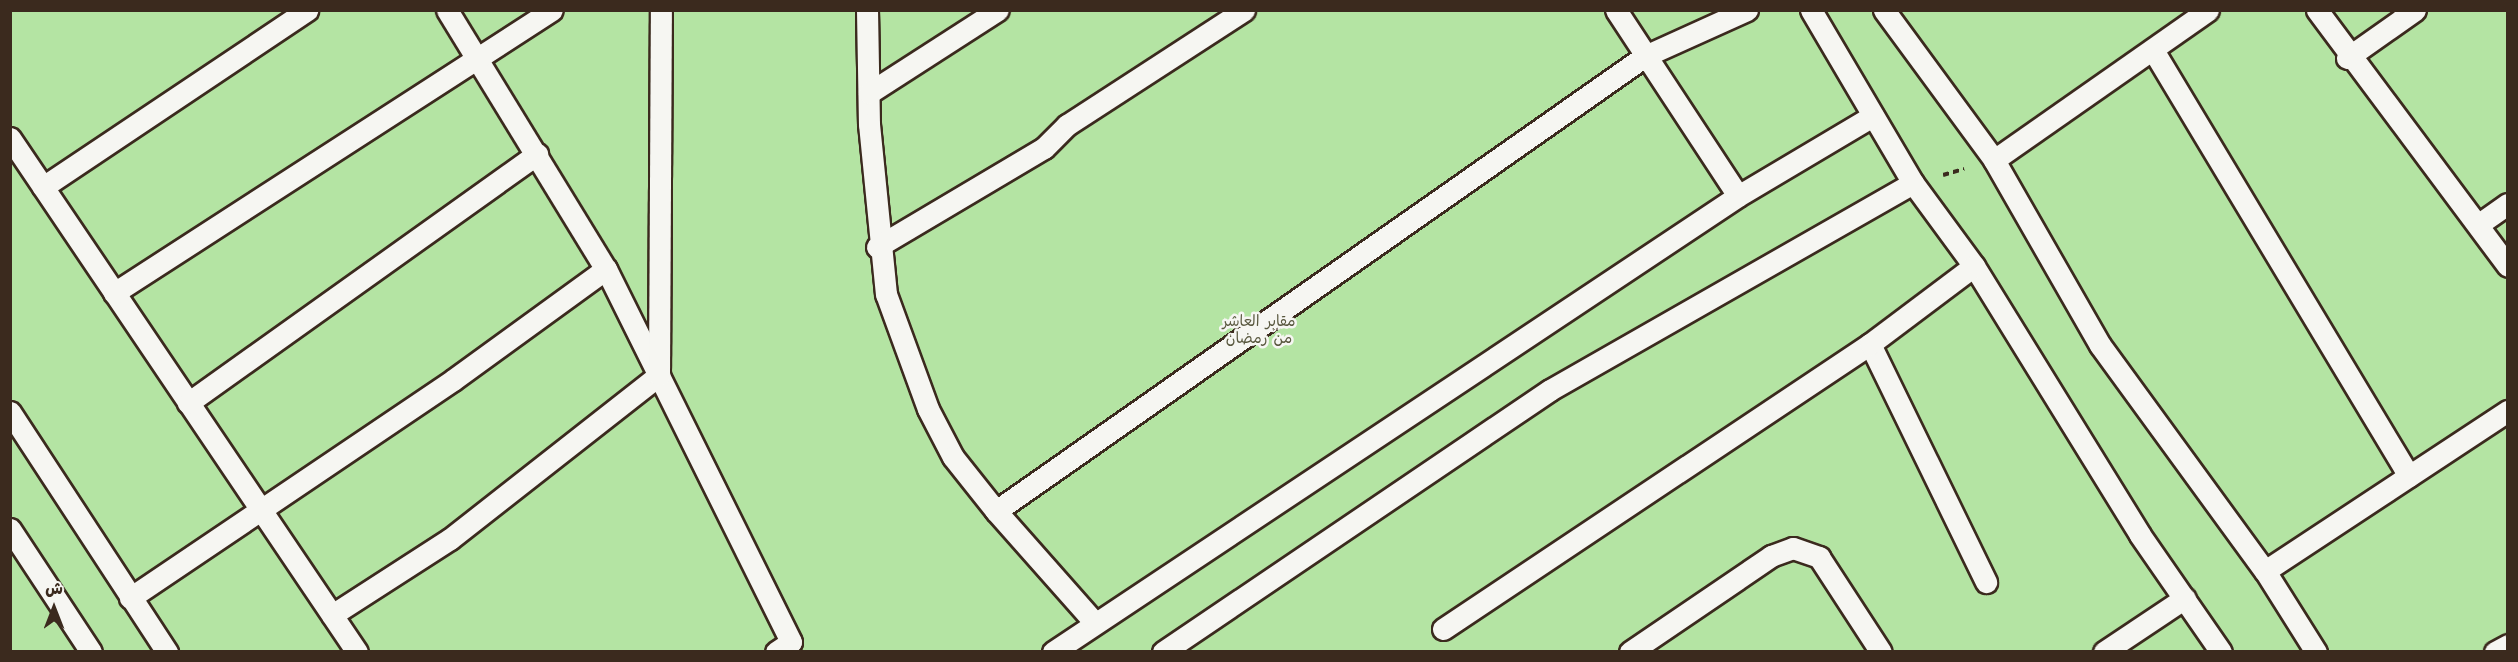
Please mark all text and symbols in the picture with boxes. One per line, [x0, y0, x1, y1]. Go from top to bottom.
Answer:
park label: مقابر العاشر من رمضان [1222, 313, 1296, 348]
text: ش [45, 577, 63, 602]
north arrow [24, 578, 84, 638]

